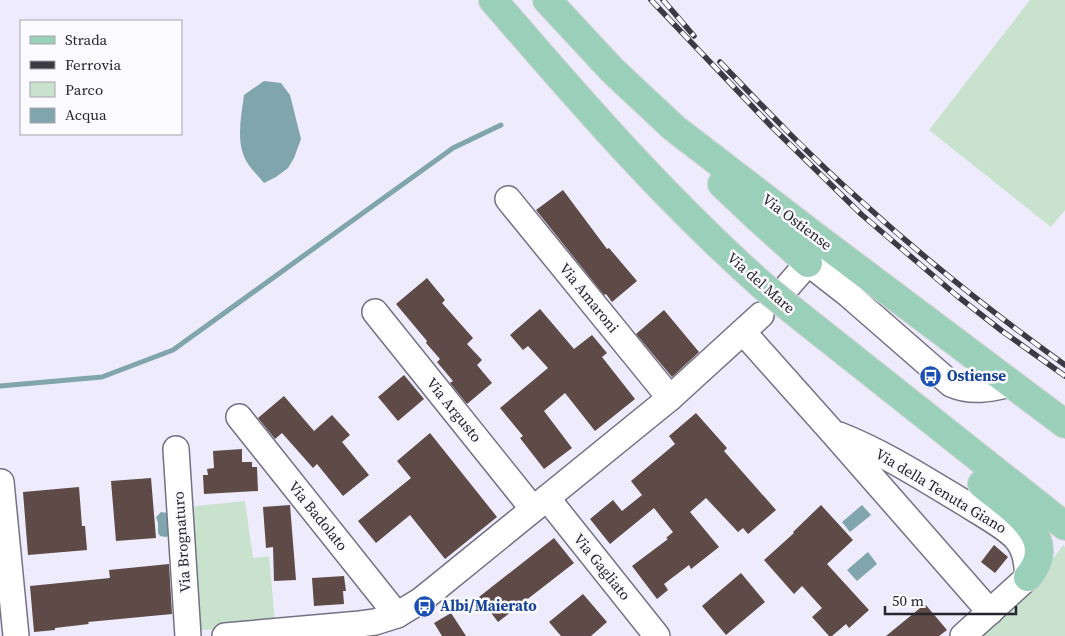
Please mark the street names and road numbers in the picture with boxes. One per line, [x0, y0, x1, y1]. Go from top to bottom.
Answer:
street label: Via Ostiense [758, 188, 837, 255]
street label: Via del Mare [723, 247, 800, 318]
street label: Via Amaroni [555, 258, 624, 337]
street label: Via Argusto [422, 373, 487, 446]
street label: Via della Tenuta Giano [872, 443, 1011, 538]
street label: Via Badolato [284, 476, 353, 555]
street label: Via Brognaturo [167, 491, 196, 593]
street label: Via Gagliato [569, 529, 636, 604]

